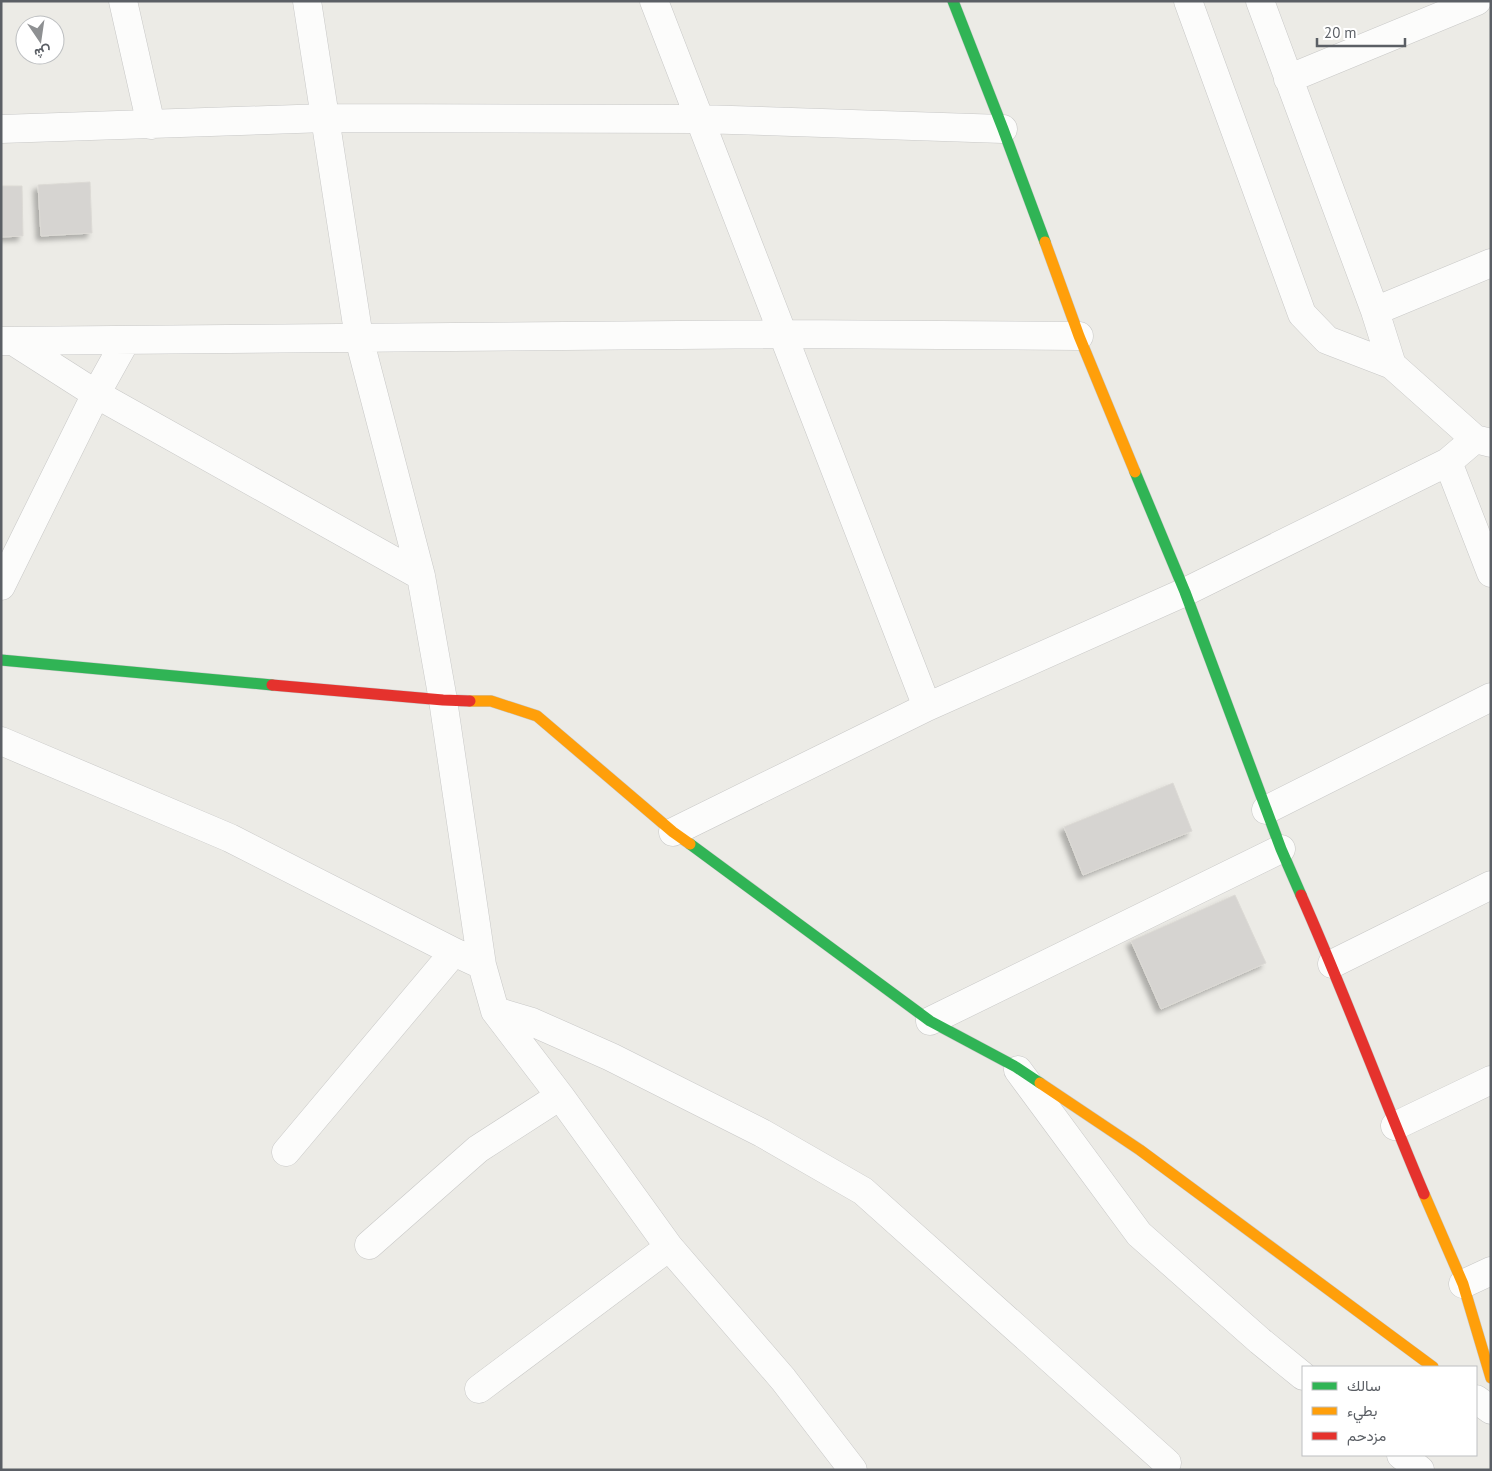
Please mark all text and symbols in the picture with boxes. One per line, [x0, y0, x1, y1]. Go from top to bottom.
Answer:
north arrow [15, 15, 65, 65]
scale bar [1317, 15, 1404, 47]
text: 20 m [1324, 23, 1357, 42]
text: ش [33, 42, 53, 63]
legend [1302, 1366, 1477, 1456]
text: سالك [1347, 1376, 1381, 1395]
text: بطيء [1347, 1401, 1377, 1424]
text: مزدحم [1347, 1426, 1386, 1446]

